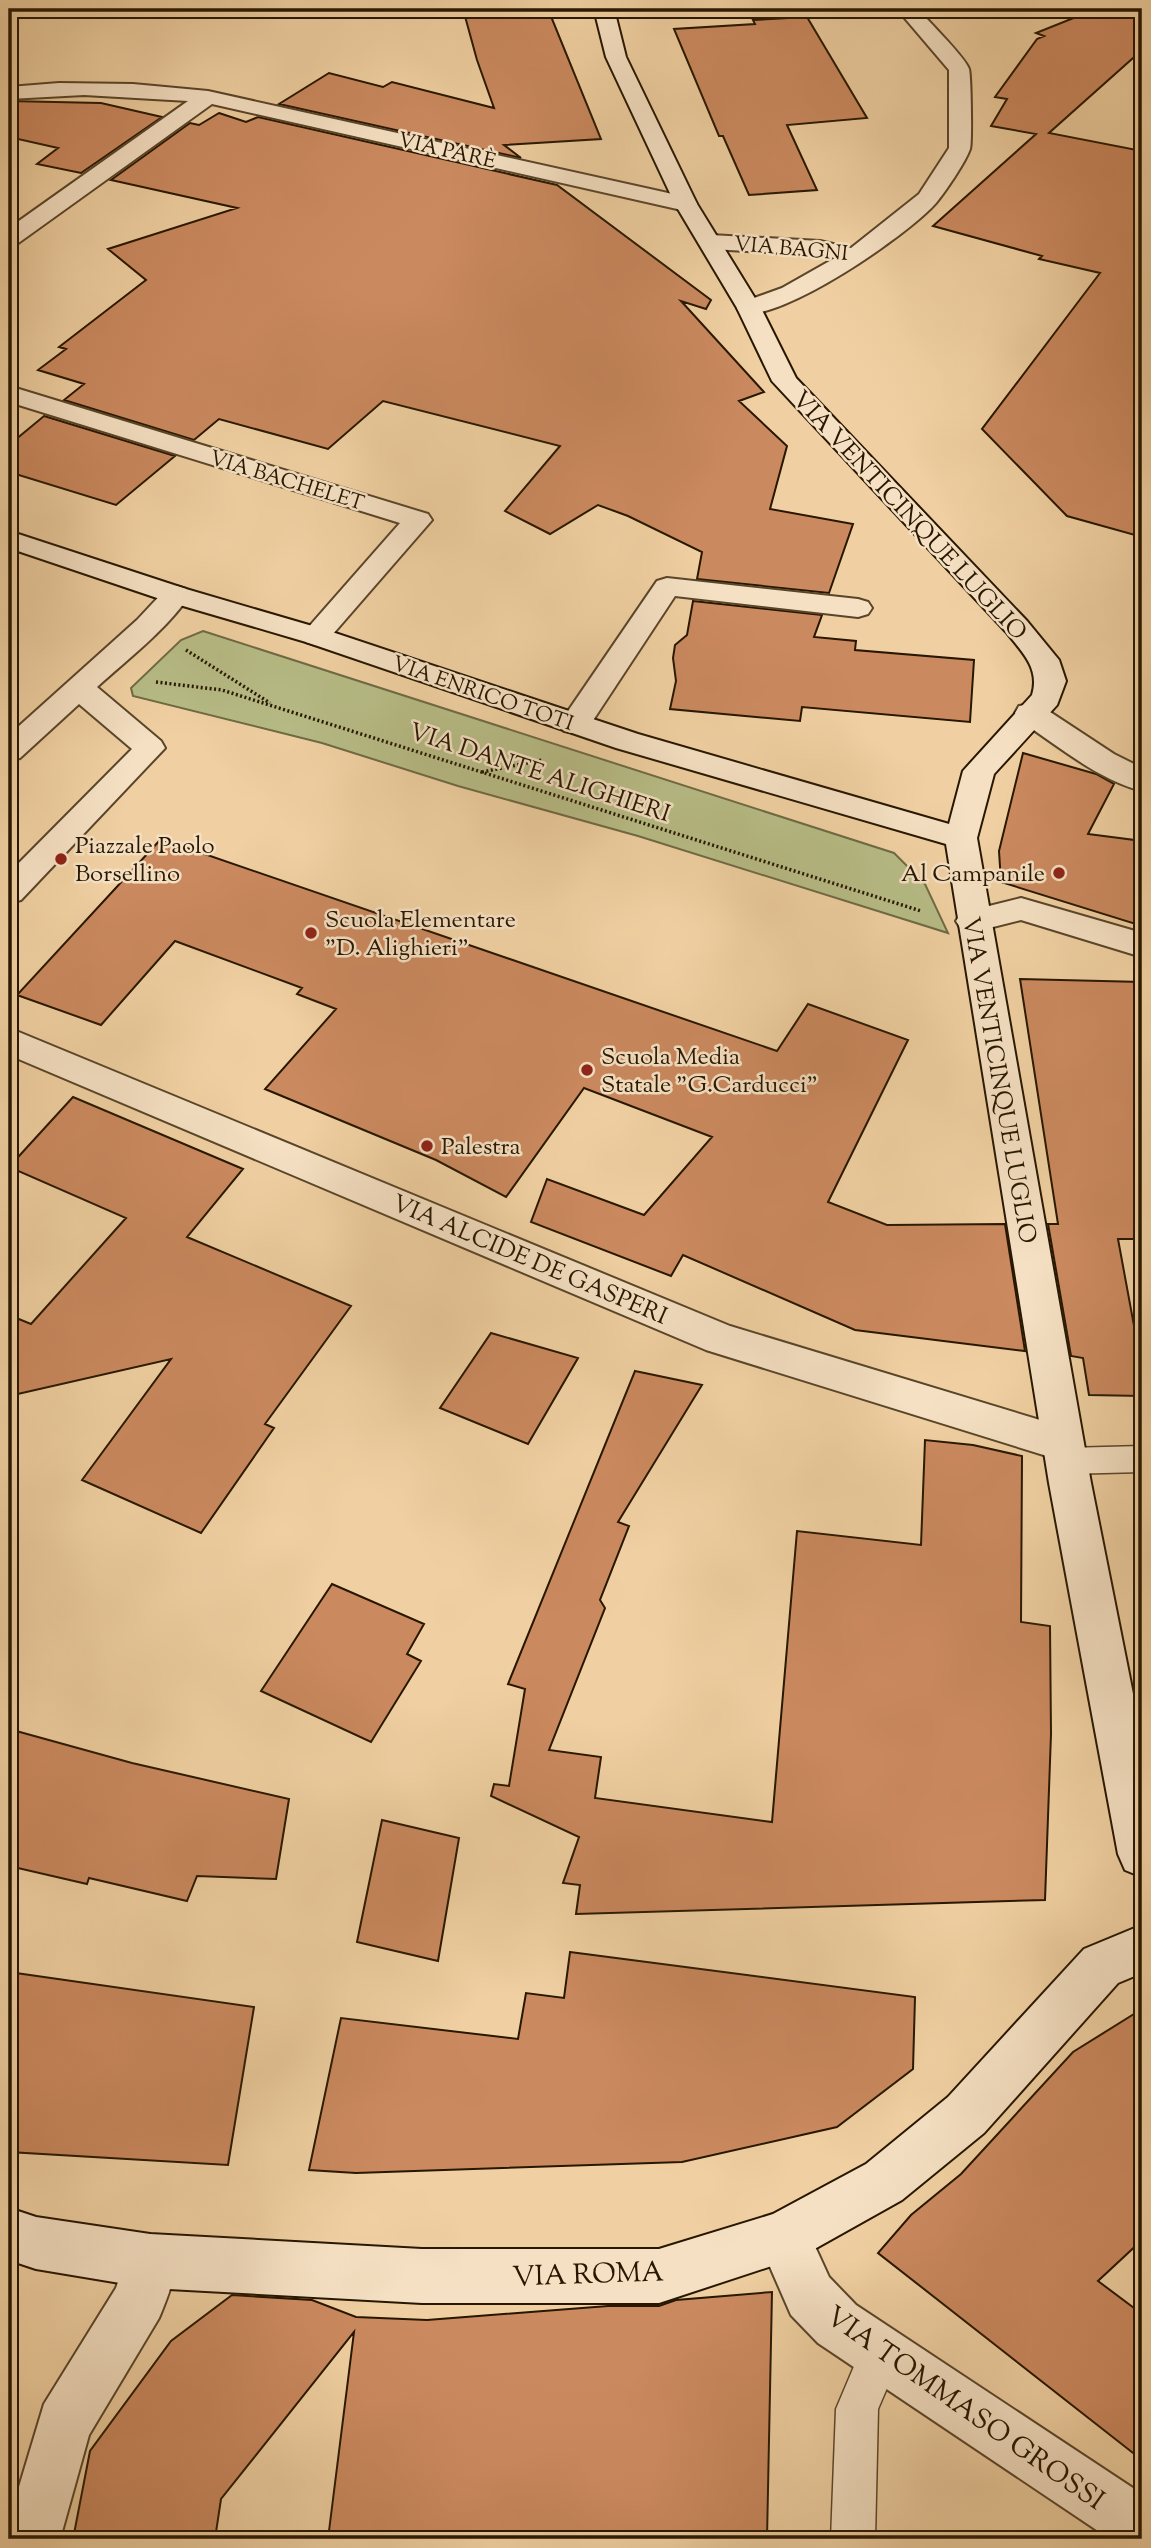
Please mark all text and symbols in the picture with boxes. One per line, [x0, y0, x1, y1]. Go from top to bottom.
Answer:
street label: VIA PARÈ [394, 126, 499, 178]
street label: VIA BAGNI [732, 230, 849, 270]
street label: VIA VENTICINQUE LUGLIO [783, 384, 1034, 649]
street label: VIA BACHELET [205, 444, 368, 520]
street label: VIA ENRICO TOTI [387, 650, 577, 740]
street label: VIA DANTE ALIGHIERI [404, 716, 674, 832]
place label: Piazzale Paolo Borsellino [75, 830, 215, 892]
marker: Piazzale Paolo Borsellino [53, 851, 69, 867]
place label: Al Campanile [901, 858, 1045, 892]
marker: Al Campanile [1051, 865, 1067, 881]
place label: Scuola Elementare "D. Alighieri" [325, 904, 516, 966]
street label: VIA VENTICINQUE LUGLIO [953, 914, 1044, 1246]
marker: Scuola Elementare "D. Alighieri" [303, 925, 319, 941]
place label: Scuola Media Statale "G.Carducci" [601, 1041, 818, 1103]
marker: Scuola Media Statale "G.Carducci" [579, 1062, 595, 1078]
place label: Palestra [441, 1131, 521, 1165]
marker: Palestra [419, 1138, 435, 1154]
street label: VIA ALCIDE DE GASPERI [386, 1187, 672, 1334]
street label: VIA ROMA [512, 2253, 665, 2299]
street label: VIA TOMMASO GROSSI [817, 2298, 1112, 2521]

